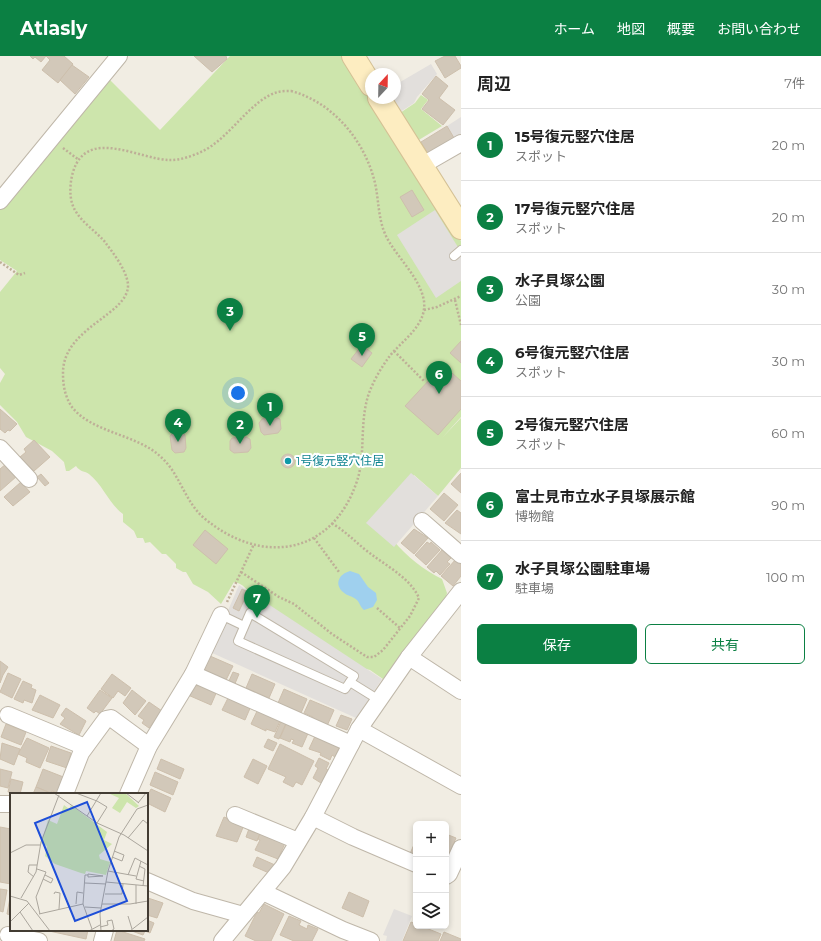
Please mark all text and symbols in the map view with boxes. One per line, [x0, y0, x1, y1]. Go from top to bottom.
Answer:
text: Atlasly [20, 17, 87, 40]
text: ホーム [553, 20, 595, 38]
text: 地図 [617, 20, 645, 38]
text: 概要 [667, 20, 695, 38]
text: お問い合わせ [717, 20, 801, 38]
north arrow [365, 68, 401, 104]
text: 周辺 [477, 74, 511, 94]
text: 7件 [784, 75, 805, 91]
text: 15号復元竪穴住居 [515, 127, 635, 146]
text: 1 [487, 137, 493, 153]
text: 20 m [772, 137, 805, 153]
text: スポット [515, 148, 567, 164]
text: 17号復元竪穴住居 [515, 199, 635, 218]
text: 2 [486, 209, 494, 225]
text: 20 m [772, 209, 805, 225]
text: スポット [515, 220, 567, 236]
text: 水子貝塚公園 [515, 271, 605, 290]
text: 3 [486, 281, 494, 297]
text: 30 m [772, 281, 805, 297]
text: 公園 [515, 292, 541, 308]
pin: 3 [217, 298, 243, 331]
pin: 5 [349, 323, 375, 356]
text: 6号復元竪穴住居 [515, 343, 630, 362]
text: 4 [486, 353, 494, 369]
text: 30 m [772, 353, 805, 369]
pin: 6 [426, 361, 452, 394]
text: スポット [515, 364, 567, 380]
your location [228, 383, 248, 403]
pin: 1 [257, 393, 283, 426]
pin: 4 [165, 409, 191, 442]
pin: 2 [227, 411, 253, 444]
text: 2号復元竪穴住居 [515, 415, 629, 434]
text: 5 [486, 425, 494, 441]
text: 60 m [771, 425, 805, 441]
text: スポット [515, 436, 567, 452]
place label: 1号復元竪穴住居 [296, 453, 384, 468]
marker: 1号復元竪穴住居 [283, 456, 293, 466]
text: 富士見市立水子貝塚展示館 [515, 487, 695, 506]
text: 6 [486, 497, 494, 513]
text: 90 m [771, 497, 805, 513]
text: 博物館 [515, 508, 554, 524]
text: 水子貝塚公園駐車場 [515, 559, 650, 578]
text: 7 [486, 569, 494, 585]
text: 100 m [766, 569, 805, 585]
text: 駐車場 [515, 580, 554, 596]
pin: 7 [244, 585, 270, 618]
button: 保存 [477, 624, 637, 664]
button: 共有 [645, 624, 805, 664]
inset map [10, 793, 148, 931]
map controls [413, 821, 449, 929]
button: + [413, 821, 449, 857]
button: − [413, 857, 449, 893]
button: layers [413, 893, 449, 929]

